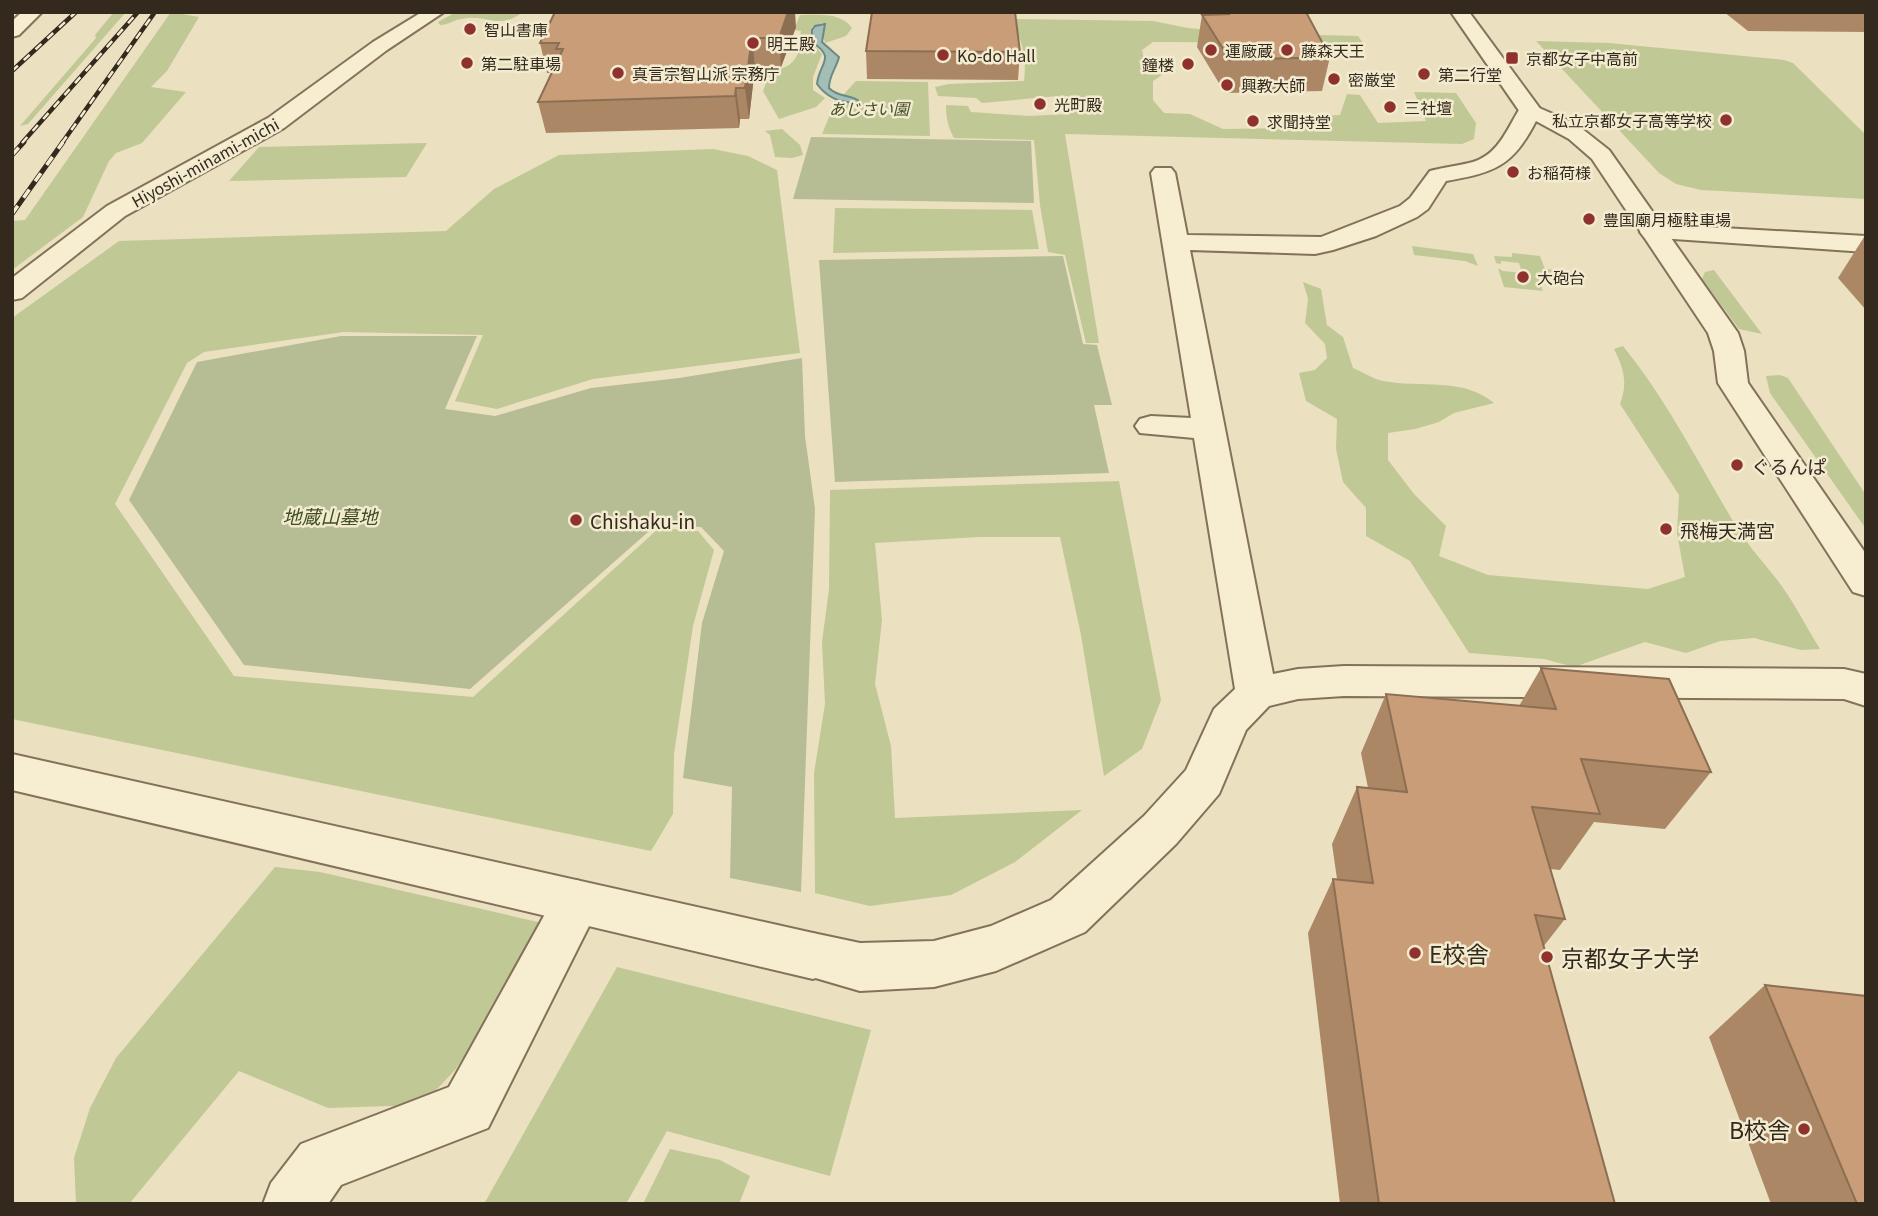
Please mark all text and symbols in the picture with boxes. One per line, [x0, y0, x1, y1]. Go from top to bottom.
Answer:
place label: 智山書庫 [484, 17, 548, 41]
marker: 智山書庫 [462, 21, 478, 37]
place label: 明王殿 [767, 31, 815, 55]
marker: 明王殿 [745, 35, 761, 51]
place label: 運廠蔵 [1225, 38, 1273, 62]
place label: 藤森天王 [1301, 38, 1365, 62]
marker: 運廠蔵 [1203, 42, 1219, 58]
marker: 藤森天王 [1279, 42, 1295, 58]
place label: Ko-do Hall [957, 43, 1035, 67]
place label: 京都女子中高前 [1526, 46, 1638, 70]
marker: Ko-do Hall [935, 47, 951, 63]
marker: 京都女子中高前 [1504, 50, 1520, 66]
place label: 第二駐車場 [481, 51, 561, 75]
place label: 鐘楼 [1142, 52, 1174, 76]
marker: 第二駐車場 [459, 55, 475, 71]
marker: 鐘楼 [1180, 56, 1196, 72]
place label: 真言宗智山派 宗務庁 [632, 61, 780, 85]
place label: 第二行堂 [1438, 62, 1502, 86]
marker: 真言宗智山派 宗務庁 [610, 65, 626, 81]
marker: 第二行堂 [1416, 66, 1432, 82]
place label: 密厳堂 [1348, 67, 1396, 91]
marker: 密厳堂 [1326, 71, 1342, 87]
place label: 興教大師 [1241, 73, 1305, 97]
marker: 興教大師 [1219, 77, 1235, 93]
place label: 光町殿 [1054, 92, 1102, 116]
place label: 三社壇 [1404, 95, 1452, 119]
park label: あじさい園 [829, 96, 911, 120]
marker: 光町殿 [1032, 96, 1048, 112]
marker: 三社壇 [1382, 99, 1398, 115]
place label: 私立京都女子高等学校 [1552, 108, 1712, 132]
place label: 求聞持堂 [1267, 109, 1331, 133]
street label: Hiyoshi-minami-michi [127, 111, 283, 213]
marker: 私立京都女子高等学校 [1718, 112, 1734, 128]
marker: 求聞持堂 [1245, 113, 1261, 129]
place label: お稲荷様 [1527, 160, 1591, 184]
marker: お稲荷様 [1505, 164, 1521, 180]
place label: 豊国廟月極駐車場 [1603, 207, 1731, 231]
marker: 豊国廟月極駐車場 [1581, 211, 1597, 227]
place label: 大砲台 [1537, 265, 1585, 289]
marker: 大砲台 [1515, 269, 1531, 285]
place label: ぐるんぱ [1751, 452, 1827, 479]
marker: ぐるんぱ [1729, 457, 1745, 473]
park label: 地蔵山墓地 [282, 502, 379, 529]
place label: Chishaku-in [590, 507, 695, 534]
marker: Chishaku-in [568, 512, 584, 528]
place label: 飛梅天満宮 [1680, 516, 1775, 543]
marker: 飛梅天満宮 [1658, 521, 1674, 537]
place label: E校舎 [1429, 936, 1489, 970]
place label: 京都女子大学 [1561, 940, 1699, 974]
marker: E校舎 [1407, 945, 1423, 961]
marker: 京都女子大学 [1539, 949, 1555, 965]
place label: B校舎 [1729, 1112, 1790, 1146]
marker: B校舎 [1796, 1121, 1812, 1137]

